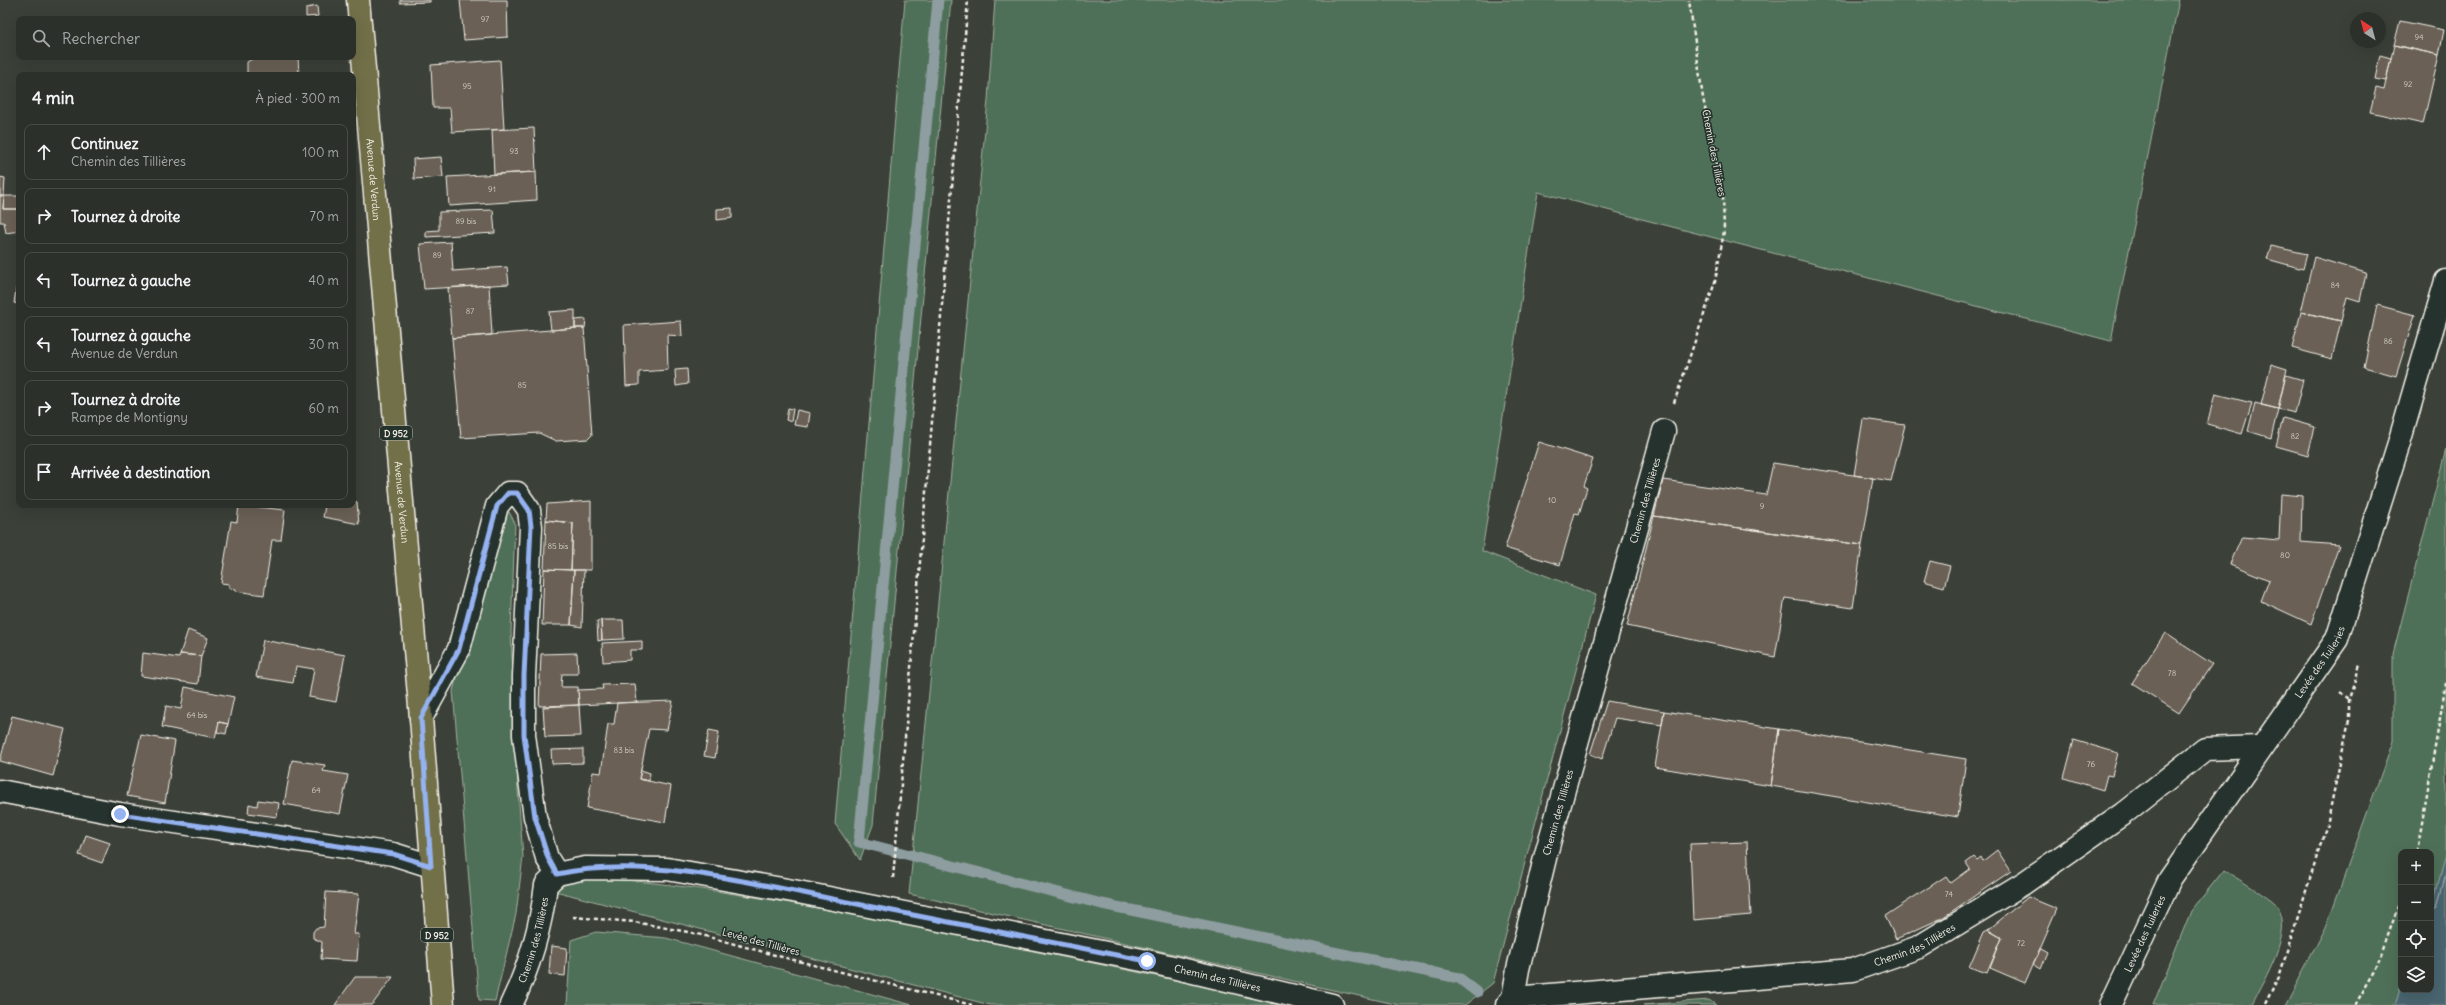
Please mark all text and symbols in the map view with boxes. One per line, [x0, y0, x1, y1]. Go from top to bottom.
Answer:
north arrow [2350, 12, 2386, 48]
house number: 97 [481, 14, 489, 24]
search box [16, 16, 356, 60]
icon: search [30, 27, 52, 49]
text: Rechercher [62, 29, 140, 48]
house number: 94 [2414, 32, 2424, 42]
house number: 92 [2404, 79, 2413, 89]
house number: 95 [462, 81, 472, 91]
text: 4 min [32, 87, 74, 109]
text: À pied · 300 m [256, 90, 340, 107]
street label: Chemin des Tillières [1699, 108, 1729, 198]
text: Continuez [71, 134, 139, 153]
street label: Avenue de Verdun [364, 138, 384, 221]
icon: ahead [33, 141, 55, 163]
text: 100 m [302, 144, 339, 161]
house number: 93 [509, 146, 519, 156]
text: Chemin des Tillières [71, 153, 186, 170]
house number: 91 [488, 184, 496, 194]
icon: right [33, 205, 55, 227]
text: Tournez à droite [71, 207, 180, 226]
text: 70 m [310, 208, 339, 225]
house number: 89 bis [456, 216, 477, 226]
house number: 89 [432, 250, 442, 260]
icon: left [33, 269, 55, 291]
text: Tournez à gauche [71, 271, 191, 290]
text: 40 m [308, 272, 339, 289]
house number: 84 [2330, 280, 2340, 290]
house number: 87 [466, 306, 474, 316]
text: Tournez à gauche [71, 326, 191, 345]
icon: left [33, 333, 55, 355]
text: 30 m [309, 336, 339, 353]
house number: 86 [2383, 336, 2393, 346]
text: Avenue de Verdun [71, 345, 178, 362]
house number: 85 [517, 380, 527, 390]
text: Tournez à droite [71, 390, 180, 409]
icon: right [33, 397, 55, 419]
text: 60 m [308, 400, 339, 417]
text: Rampe de Montigny [71, 409, 188, 426]
road number: D 952 [380, 426, 412, 440]
house number: 82 [2291, 431, 2300, 441]
street label: Chemin des Tillières [1627, 455, 1663, 545]
street label: Avenue de Verdun [392, 460, 412, 544]
icon: arrive [33, 461, 55, 483]
text: Arrivée à destination [71, 463, 210, 482]
house number: 10 [1548, 495, 1556, 505]
house number: 9 [1760, 501, 1765, 511]
house number: 85 bis [548, 541, 569, 551]
house number: 80 [2280, 550, 2290, 560]
street label: Levée des Tuileries [2292, 624, 2347, 700]
house number: 78 [2168, 668, 2177, 678]
house number: 64 bis [187, 710, 208, 720]
house number: 83 bis [614, 745, 635, 755]
house number: 76 [2087, 759, 2096, 769]
street label: Chemin des Tillières [1539, 768, 1576, 857]
house number: 64 [311, 785, 321, 795]
route end [111, 805, 129, 823]
map controls [2398, 849, 2434, 993]
button: + [2398, 849, 2434, 885]
button: − [2398, 885, 2434, 921]
house number: 74 [1945, 889, 1954, 899]
street label: Levée des Tuileries [2121, 893, 2168, 974]
street label: Chemin des Tillières [515, 896, 551, 985]
street label: Chemin des Tillières [1872, 920, 1958, 969]
button: locate [2398, 921, 2434, 957]
street label: Levée des Tillières [721, 925, 802, 959]
road number: D 952 [421, 928, 453, 942]
house number: 72 [2017, 938, 2026, 948]
route start [1138, 952, 1156, 970]
button: layers [2398, 957, 2434, 993]
street label: Chemin des Tillières [1173, 961, 1263, 994]

